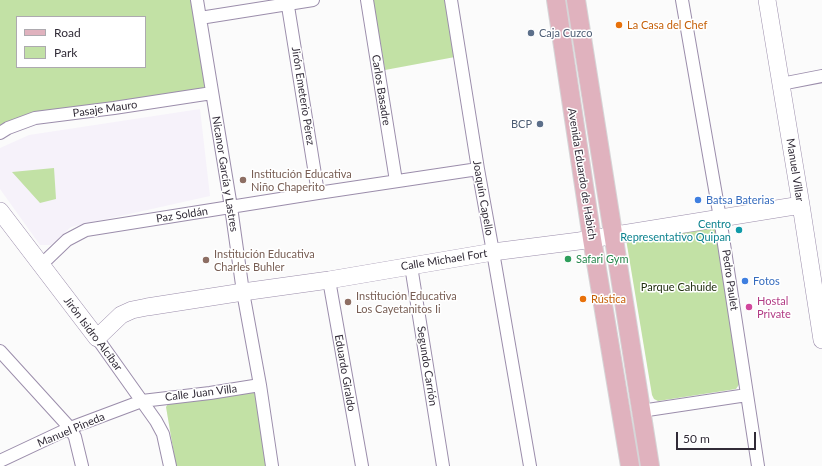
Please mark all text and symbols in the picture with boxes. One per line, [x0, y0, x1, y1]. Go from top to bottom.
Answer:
legend [16, 16, 146, 68]
place label: La Casa del Chef [627, 18, 707, 32]
marker: La Casa del Chef [614, 20, 624, 30]
text: Road [54, 25, 81, 40]
place label: Caja Cuzco [539, 26, 592, 40]
marker: Caja Cuzco [526, 28, 536, 38]
text: Park [54, 45, 77, 60]
street label: Jirón Emeterio Pérez [289, 46, 317, 146]
street label: Carlos Basadre [369, 54, 393, 126]
street label: Pasaje Mauro [72, 98, 138, 120]
street label: Avenida Eduardo de Habich [565, 107, 599, 241]
street label: Nicanor García y Lastres [209, 115, 241, 233]
place label: BCP [511, 117, 532, 131]
marker: BCP [535, 119, 545, 129]
street label: Manuel Villar [783, 137, 807, 203]
street label: Joaquín Capello [470, 159, 496, 237]
place label: Institución Educativa Niño Chaperito [251, 167, 352, 193]
marker: Institución Educativa Niño Chaperito [238, 175, 248, 185]
place label: Batsa Baterias [706, 193, 774, 207]
marker: Batsa Baterias [693, 195, 703, 205]
street label: Paz Soldán [155, 204, 209, 226]
place label: Centro Representativo Quipan [620, 217, 731, 243]
marker: Centro Representativo Quipan [734, 225, 744, 235]
place label: Institución Educativa Charles Buhler [214, 247, 315, 273]
street label: Calle Michael Fort [400, 247, 488, 273]
street label: Pedro Paulet [719, 249, 741, 311]
place label: Safari Gym [576, 252, 629, 266]
marker: Safari Gym [563, 254, 573, 264]
marker: Institución Educativa Charles Buhler [201, 255, 211, 265]
place label: Fotos [753, 274, 780, 288]
marker: Fotos [740, 276, 750, 286]
park label: Parque Cahuide [641, 280, 717, 294]
place label: Institución Educativa Los Cayetanitos Ii [356, 289, 457, 315]
place label: Rústica [591, 292, 626, 306]
street label: Jirón Isidro Alcíbar [61, 294, 125, 374]
marker: Rústica [578, 294, 588, 304]
place label: Hostal Private [757, 294, 791, 320]
marker: Institución Educativa Los Cayetanitos Ii [343, 297, 353, 307]
marker: Hostal Private [744, 302, 754, 312]
street label: Segundo Carrión [414, 325, 440, 407]
street label: Eduardo Giraldo [332, 334, 358, 412]
street label: Calle Juan Villa [164, 382, 238, 404]
street label: Manuel Pineda [35, 410, 107, 450]
scale bar [678, 424, 758, 450]
text: 50 m [683, 431, 710, 446]

